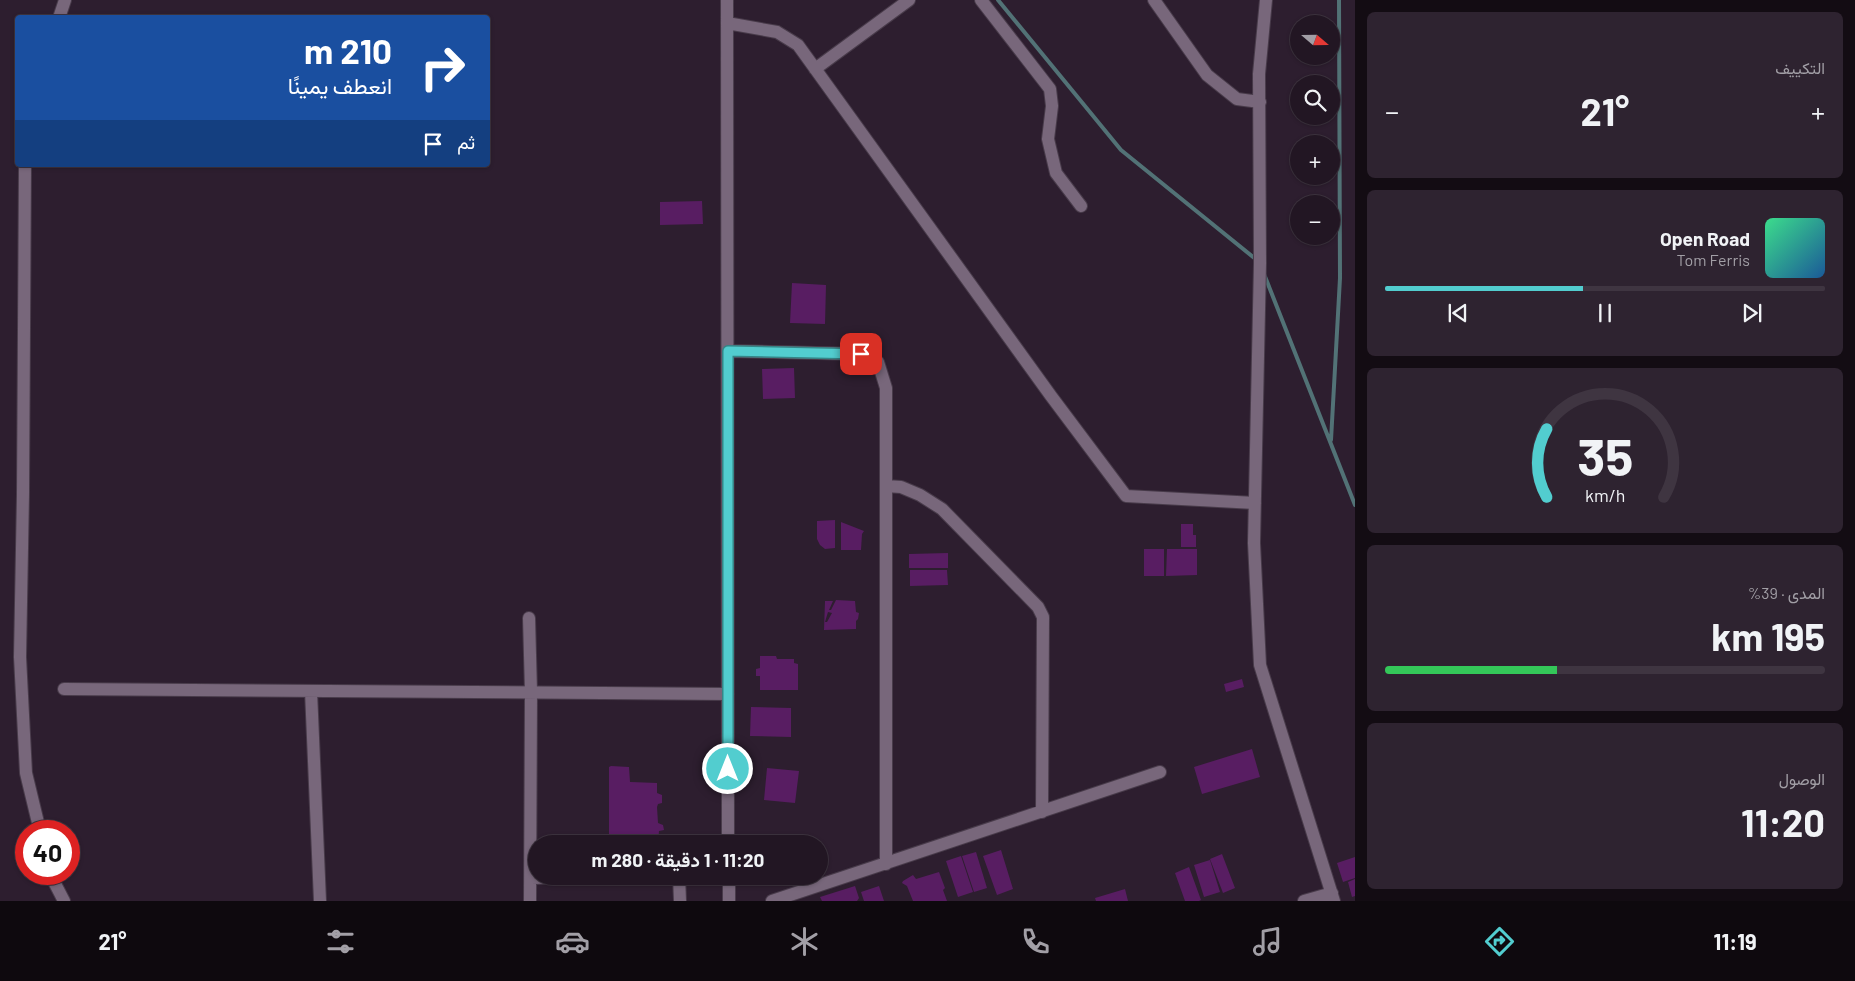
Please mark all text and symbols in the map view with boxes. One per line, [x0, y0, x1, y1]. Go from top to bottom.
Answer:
north arrow [1290, 15, 1340, 65]
map controls [1290, 15, 1340, 245]
text: 210 m [304, 29, 392, 71]
icon: right [410, 35, 475, 100]
text: التكييف [1775, 58, 1825, 77]
text: انعطف يمينًا [288, 72, 392, 98]
button: search [1290, 75, 1340, 125]
text: 21° [1581, 88, 1629, 134]
text: − [1385, 94, 1399, 128]
text: + [1811, 94, 1825, 128]
icon: arrive [419, 130, 447, 158]
text: ثم [457, 130, 475, 153]
button: + [1290, 135, 1340, 185]
button: − [1290, 195, 1340, 245]
text: Open Road [1660, 227, 1750, 250]
text: Tom Ferris [1676, 250, 1750, 269]
icon: previous [1444, 299, 1472, 327]
icon: pause [1591, 299, 1619, 327]
icon: next [1738, 299, 1766, 327]
pin [840, 333, 882, 375]
icon: arrive [847, 340, 875, 368]
text: 35 [1577, 424, 1633, 486]
text: km/h [1585, 484, 1625, 506]
text: المدى · 39% [1748, 583, 1825, 602]
text: 195 km [1711, 613, 1825, 659]
position arrow [701, 742, 753, 794]
text: الوصول [1779, 769, 1825, 788]
text: 11:20 [1741, 799, 1825, 845]
speed limit sign: 40 [15, 820, 80, 885]
text: 11:20 · 1 دقيقة · 280 m [592, 848, 764, 871]
icon: filters [323, 924, 358, 959]
icon: car [555, 924, 590, 959]
icon: climate [787, 924, 822, 959]
icon: phone [1018, 924, 1053, 959]
icon: music [1250, 924, 1285, 959]
icon: directions [1482, 924, 1517, 959]
text: 21° [98, 928, 127, 954]
text: 11:19 [1713, 928, 1757, 954]

